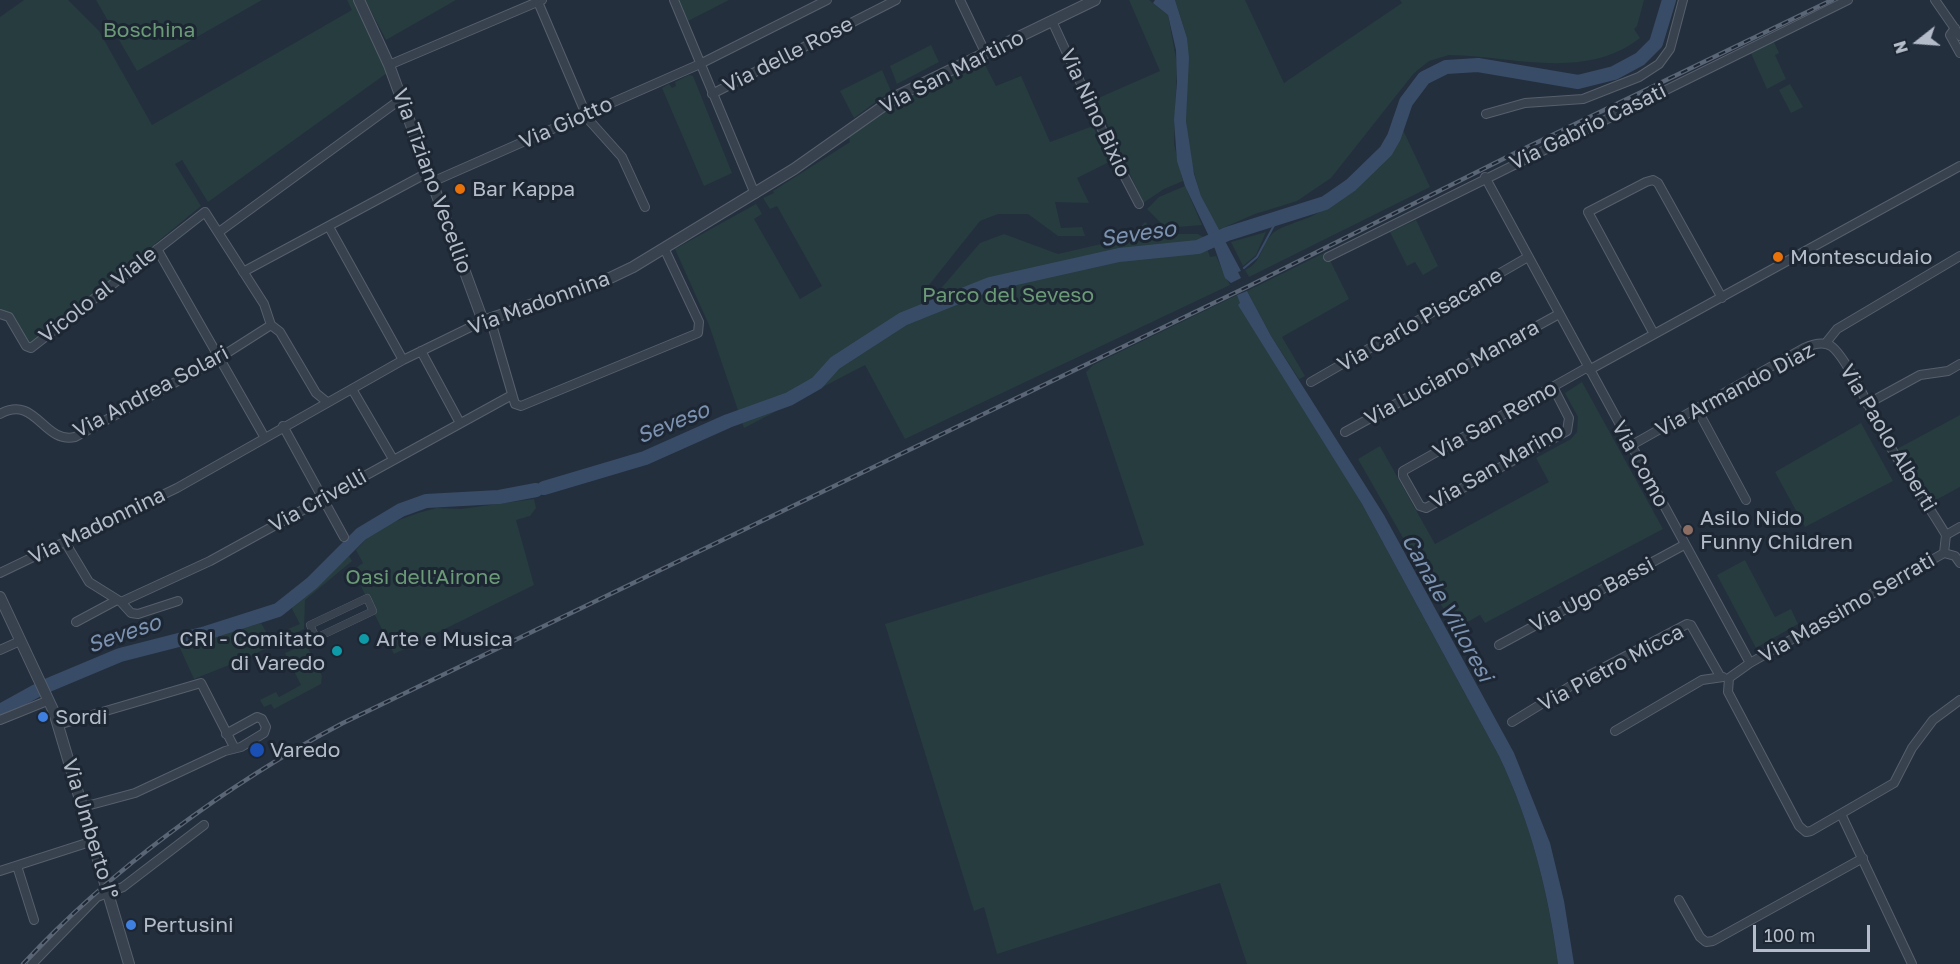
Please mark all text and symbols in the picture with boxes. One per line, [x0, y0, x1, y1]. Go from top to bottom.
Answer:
street label: Via delle Rose [719, 11, 857, 99]
north arrow [1888, 12, 1948, 72]
park label: Boschina [103, 17, 195, 43]
street label: Via San Martino [876, 25, 1028, 119]
text: N [1889, 39, 1912, 56]
street label: Via Nino Bixio [1054, 45, 1136, 181]
street label: Via Gabrio Casati [1506, 78, 1670, 176]
street label: Via Tiziano Vecellio [387, 85, 477, 277]
street label: Via Giotto [516, 91, 616, 155]
place label: Bar Kappa [472, 176, 575, 202]
marker: Bar Kappa [453, 182, 467, 196]
water label: Seveso [1099, 216, 1177, 252]
street label: Vicolo al Viale [34, 241, 162, 349]
place label: Montescudaio [1790, 244, 1932, 270]
marker: Montescudaio [1771, 250, 1785, 264]
street label: Via Carlo Pisacane [1333, 263, 1507, 377]
street label: Via Madonnina [465, 266, 613, 340]
park label: Parco del Seveso [922, 282, 1094, 308]
street label: Via Luciano Manara [1360, 315, 1544, 431]
street label: Via Armando Diaz [1651, 338, 1819, 442]
street label: Via Andrea Solari [69, 340, 233, 444]
street label: Via Paolo Alberti [1834, 360, 1942, 516]
street label: Via San Remo [1429, 376, 1561, 464]
water label: Seveso [633, 397, 713, 449]
street label: Via Como [1606, 416, 1674, 512]
street label: Via San Marino [1426, 418, 1568, 514]
street label: Via Crivelli [265, 464, 371, 538]
street label: Via Madonnina [25, 482, 169, 570]
place label: Asilo Nido Funny Children [1700, 505, 1853, 555]
marker: Asilo Nido Funny Children [1681, 523, 1695, 537]
water label: Canale Villoresi [1396, 530, 1498, 686]
street label: Via Massimo Serrati [1755, 547, 1939, 669]
street label: Via Ugo Bassi [1526, 552, 1658, 638]
park label: Oasi dell'Airone [345, 564, 501, 590]
water label: Seveso [84, 609, 164, 659]
street label: Via Pietro Micca [1534, 619, 1688, 717]
place label: CRI - Comitato di Varedo [179, 626, 325, 676]
place label: Arte e Musica [376, 626, 513, 652]
marker: Arte e Musica [357, 632, 371, 646]
marker: CRI - Comitato di Varedo [330, 644, 344, 658]
place label: Sordi [55, 704, 108, 730]
marker: Sordi [36, 710, 50, 724]
place label: Varedo [270, 737, 340, 763]
marker: Varedo [248, 741, 266, 759]
street label: Via Umberto I° [57, 756, 123, 902]
place label: Pertusini [143, 912, 234, 938]
scale bar [1756, 913, 1873, 951]
marker: Pertusini [124, 918, 138, 932]
text: 100 m [1764, 924, 1815, 946]

